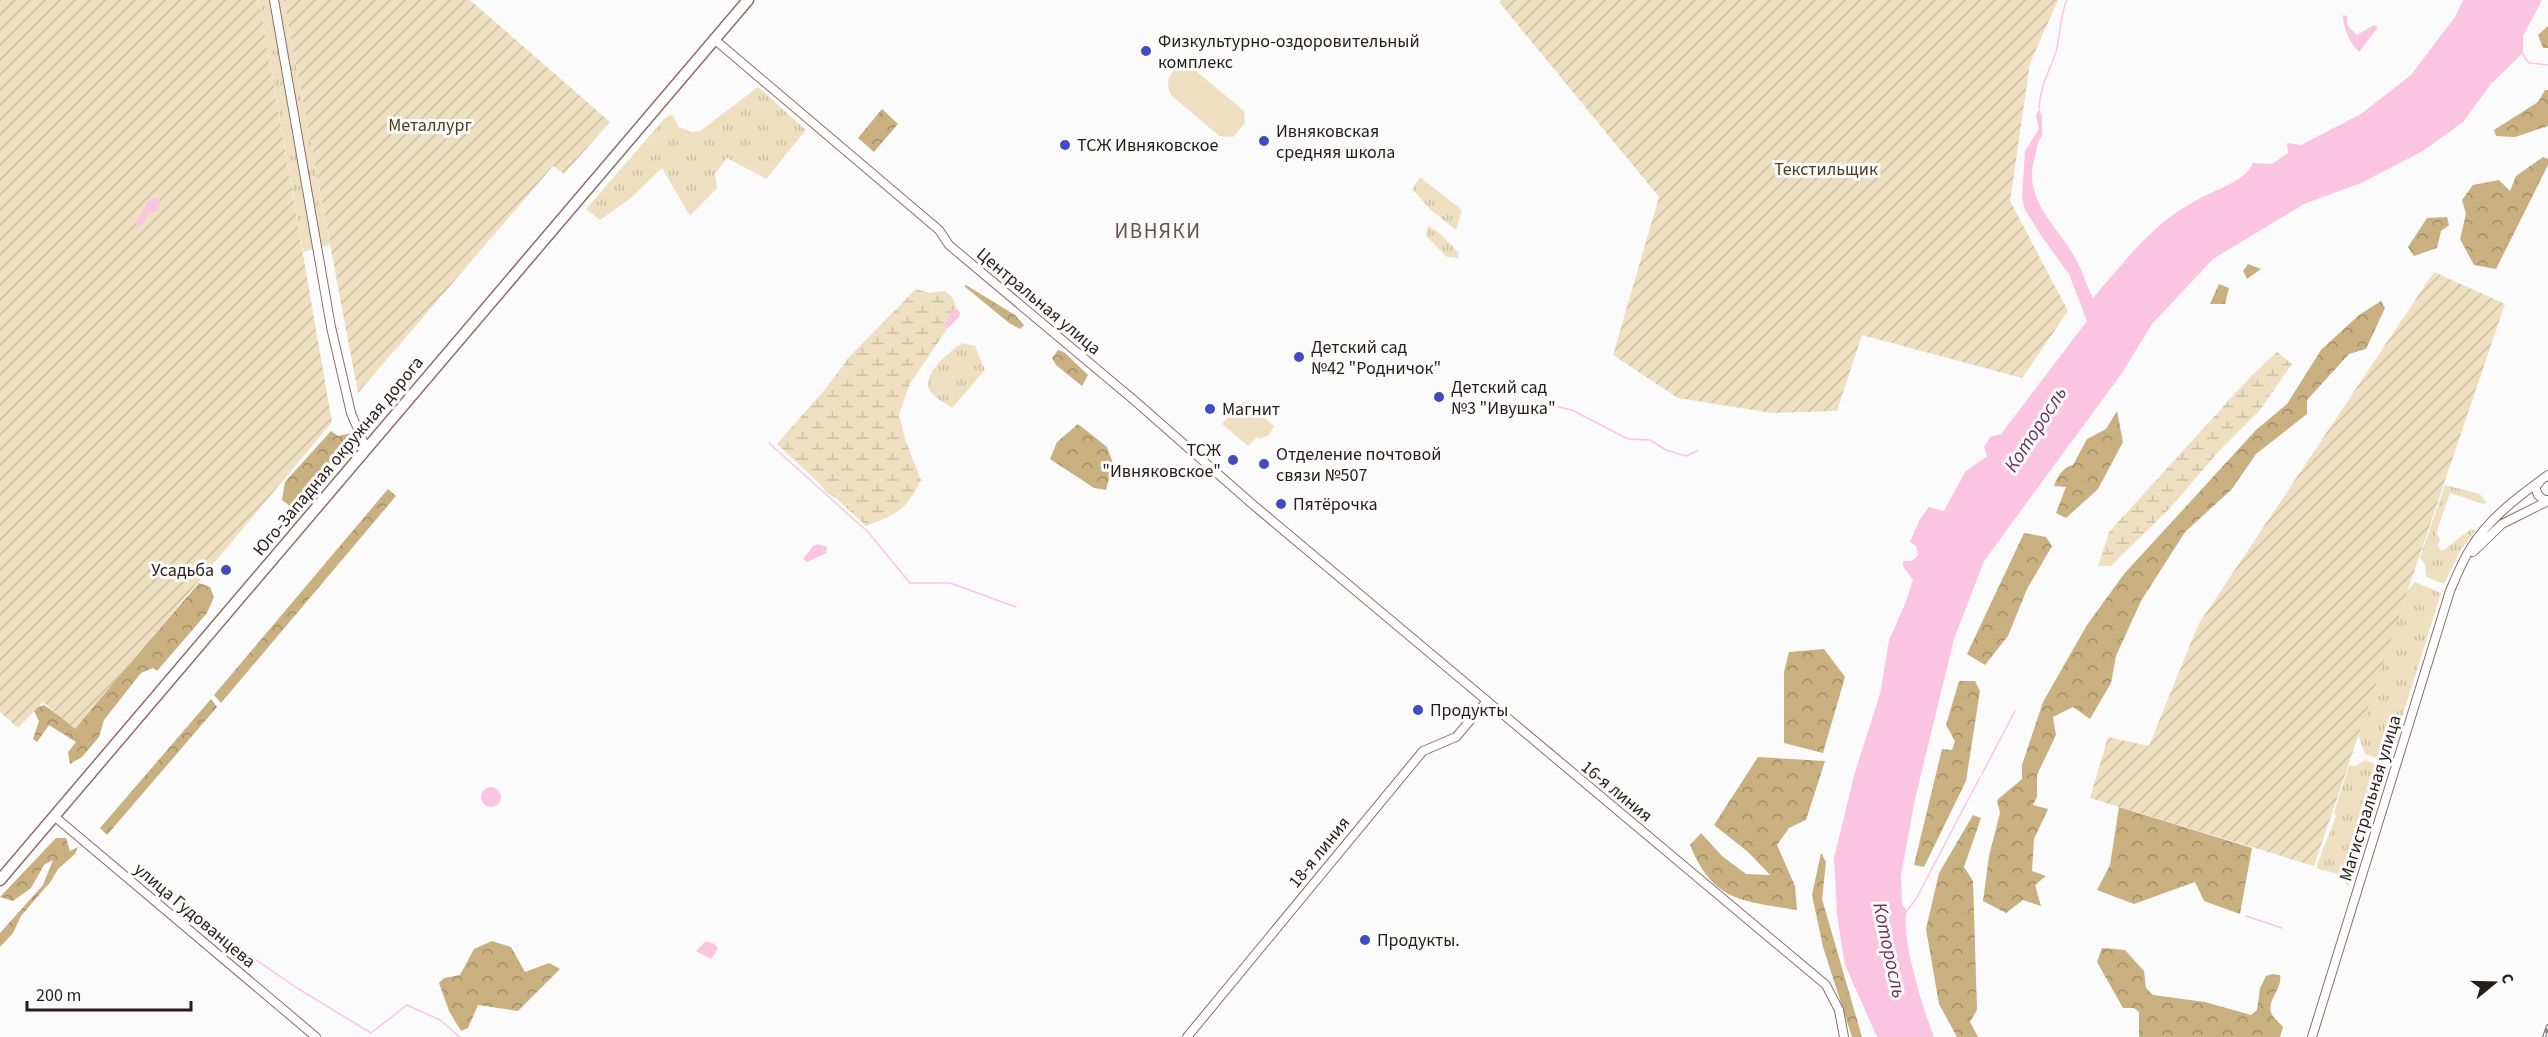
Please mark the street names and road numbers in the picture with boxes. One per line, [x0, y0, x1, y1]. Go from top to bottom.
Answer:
street label: Центральная улица [971, 242, 1106, 361]
street label: Юго-Западная окружная дорога [247, 351, 430, 562]
street label: Магистральная улица [2333, 712, 2408, 884]
street label: 16-я линия [1576, 755, 1658, 828]
street label: 18-я линия [1283, 811, 1356, 893]
street label: улица Гудованцева [128, 857, 261, 974]

